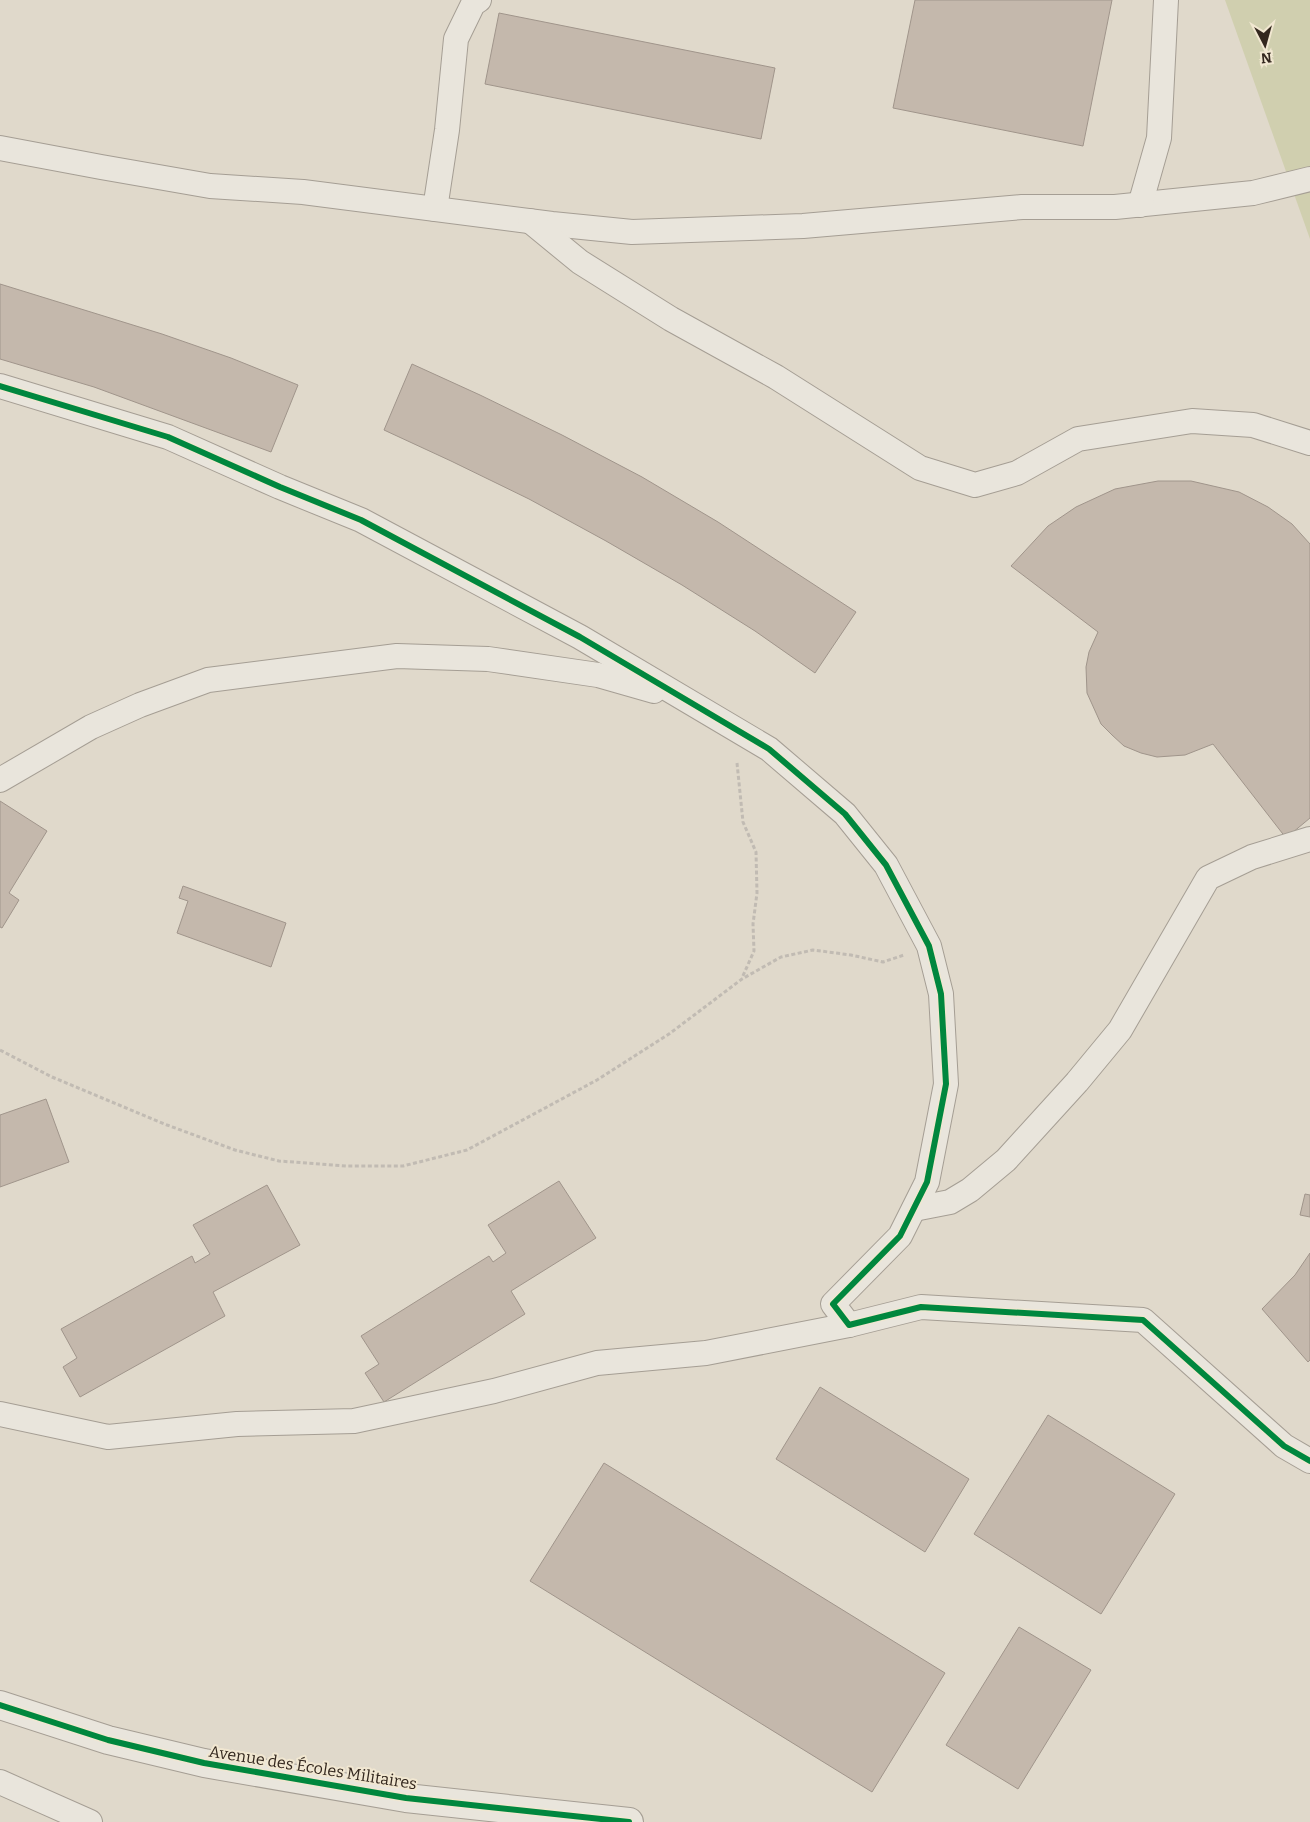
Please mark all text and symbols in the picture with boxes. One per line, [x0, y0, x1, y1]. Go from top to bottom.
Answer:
north arrow [1240, 20, 1290, 70]
text: N [1260, 48, 1273, 66]
street label: Avenue des Écoles Militaires [208, 1741, 418, 1793]

